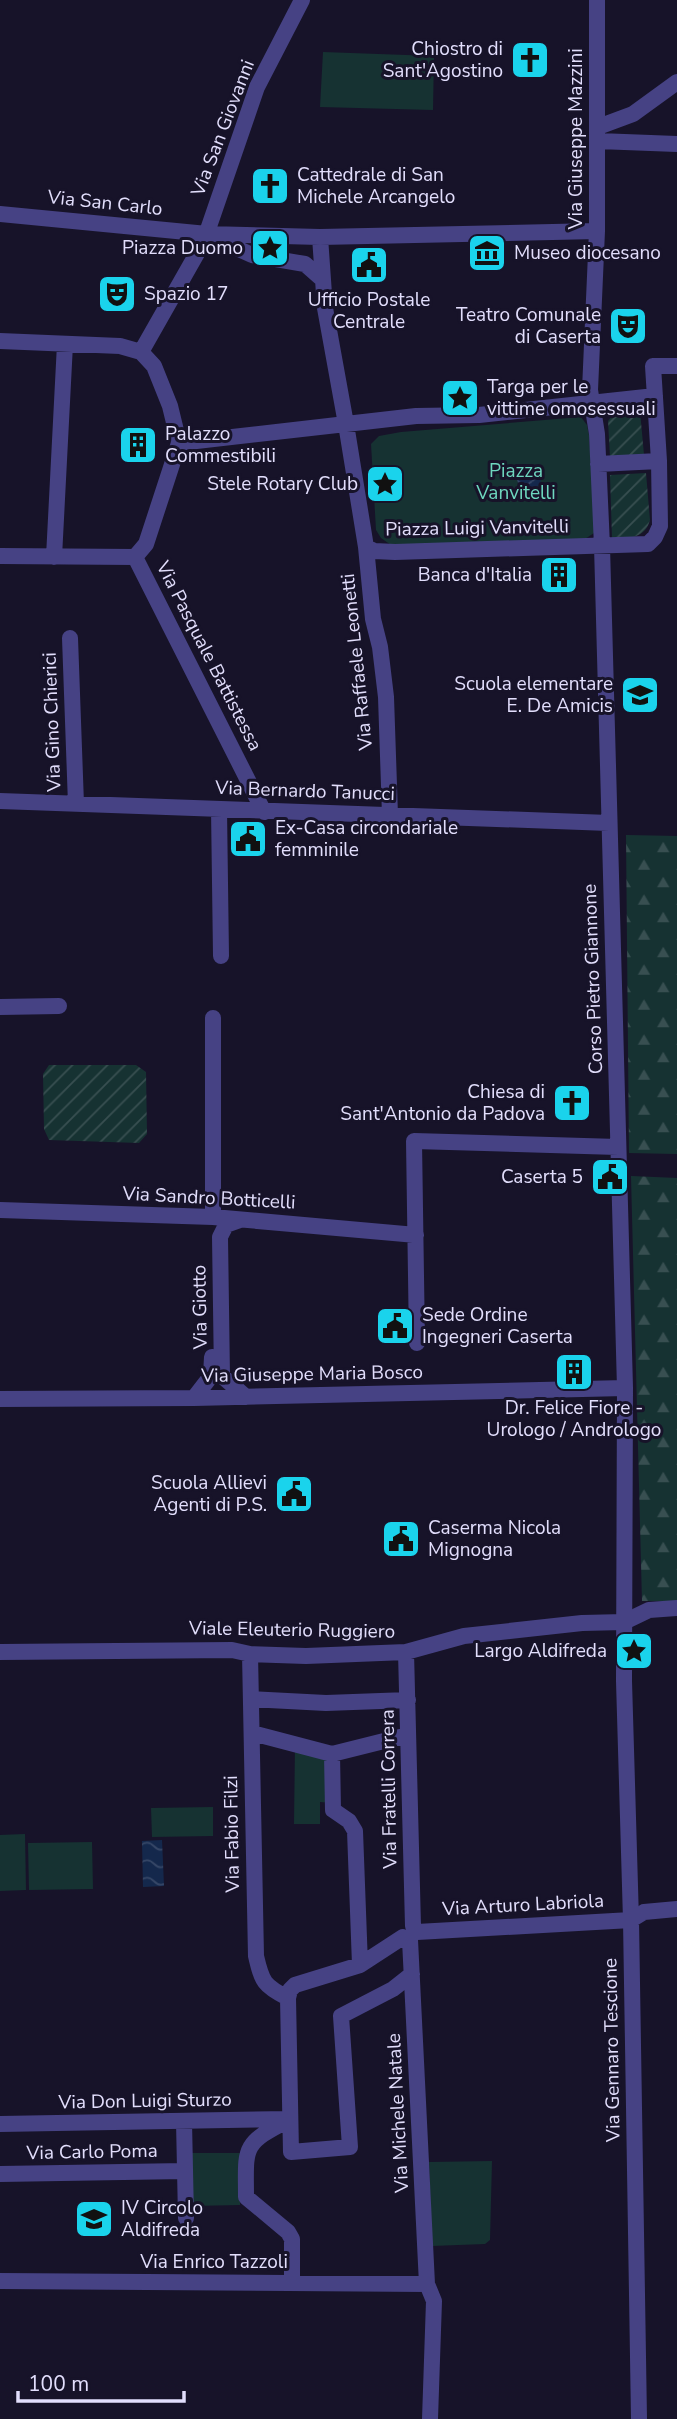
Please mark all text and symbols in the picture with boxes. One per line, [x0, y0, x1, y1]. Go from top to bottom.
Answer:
place label: Chiostro di Sant'Agostino [383, 36, 503, 84]
church icon: Chiostro di Sant'Agostino [509, 39, 551, 81]
street label: Via Giuseppe Mazzini [563, 48, 589, 231]
street label: Via San Giovanni [185, 56, 261, 201]
place label: Cattedrale di San Michele Arcangelo [297, 162, 455, 210]
church icon: Cattedrale di San Michele Arcangelo [249, 165, 291, 207]
street label: Via San Carlo [45, 184, 164, 222]
place icon: Piazza Duomo [249, 227, 291, 269]
museum icon: Museo diocesano [466, 232, 508, 274]
place label: Piazza Duomo [122, 235, 243, 261]
place label: Museo diocesano [514, 240, 661, 266]
public building icon: Ufficio Postale Centrale [348, 244, 390, 286]
theatre icon: Spazio 17 [96, 273, 138, 315]
place label: Spazio 17 [144, 281, 228, 307]
place label: Ufficio Postale Centrale [308, 287, 430, 335]
place label: Teatro Comunale di Caserta [456, 302, 601, 350]
theatre icon: Teatro Comunale di Caserta [607, 305, 649, 347]
place label: Targa per le vittime omosessuali [487, 374, 656, 422]
place icon: Targa per le vittime omosessuali [439, 377, 481, 419]
place label: Palazzo Commestibili [165, 421, 276, 469]
building icon: Palazzo Commestibili [117, 424, 159, 466]
park label: Piazza Vanvitelli [475, 458, 556, 506]
place icon: Stele Rotary Club [364, 463, 406, 505]
place label: Stele Rotary Club [207, 471, 358, 497]
street label: Piazza Luigi Vanvitelli [385, 513, 569, 543]
building icon: Banca d'Italia [538, 554, 580, 596]
street label: Via Pasquale Battistessa [149, 556, 268, 755]
place label: Banca d'Italia [418, 562, 532, 588]
street label: Via Raffaele Leonetti [335, 572, 379, 753]
street label: Via Gino Chierici [37, 652, 67, 793]
place label: Scuola elementare E. De Amicis [454, 671, 613, 719]
school or university icon: Scuola elementare E. De Amicis [619, 674, 661, 716]
street label: Via Bernardo Tanucci [214, 775, 395, 807]
place label: Ex-Casa circondariale femminile [275, 815, 458, 863]
public building icon: Ex-Casa circondariale femminile [227, 818, 269, 860]
street label: Corso Pietro Giannone [577, 883, 609, 1075]
place label: Chiesa di Sant'Antonio da Padova [340, 1079, 545, 1127]
church icon: Chiesa di Sant'Antonio da Padova [551, 1082, 593, 1124]
public building icon: Caserta 5 [589, 1156, 631, 1198]
place label: Caserta 5 [501, 1164, 583, 1190]
street label: Via Sandro Botticelli [121, 1180, 296, 1216]
street label: Via Giotto [186, 1264, 214, 1351]
place label: Sede Ordine Ingegneri Caserta [422, 1302, 573, 1350]
public building icon: Sede Ordine Ingegneri Caserta [374, 1305, 416, 1347]
building icon: Dr. Felice Fiore - Urologo / Andrologo [553, 1351, 595, 1393]
street label: Via Giuseppe Maria Bosco [200, 1359, 423, 1389]
place label: Dr. Felice Fiore - Urologo / Andrologo [487, 1395, 661, 1443]
place label: Scuola Allievi Agenti di P.S. [151, 1470, 267, 1518]
public building icon: Scuola Allievi Agenti di P.S. [273, 1473, 315, 1515]
place label: Caserma Nicola Mignogna [428, 1515, 561, 1563]
public building icon: Caserma Nicola Mignogna [380, 1518, 422, 1560]
street label: Viale Eleuterio Ruggiero [188, 1615, 395, 1645]
place icon: Largo Aldifreda [613, 1630, 655, 1672]
place label: Largo Aldifreda [474, 1638, 607, 1664]
street label: Via Fratelli Correra [375, 1709, 403, 1870]
street label: Via Fabio Filzi [218, 1775, 246, 1894]
street label: Via Arturo Labriola [440, 1888, 605, 1922]
street label: Via Gennaro Tescione [597, 1958, 627, 2143]
street label: Via Michele Natale [381, 2033, 415, 2194]
street label: Via Don Luigi Sturzo [57, 2086, 232, 2116]
street label: Via Carlo Poma [25, 2138, 158, 2166]
place label: IV Circolo Aldifreda [121, 2195, 203, 2243]
school or university icon: IV Circolo Aldifreda [73, 2198, 115, 2240]
street label: Via Enrico Tazzoli [139, 2249, 288, 2275]
scale bar [18, 2360, 184, 2404]
text: 100 m [28, 2370, 89, 2398]

